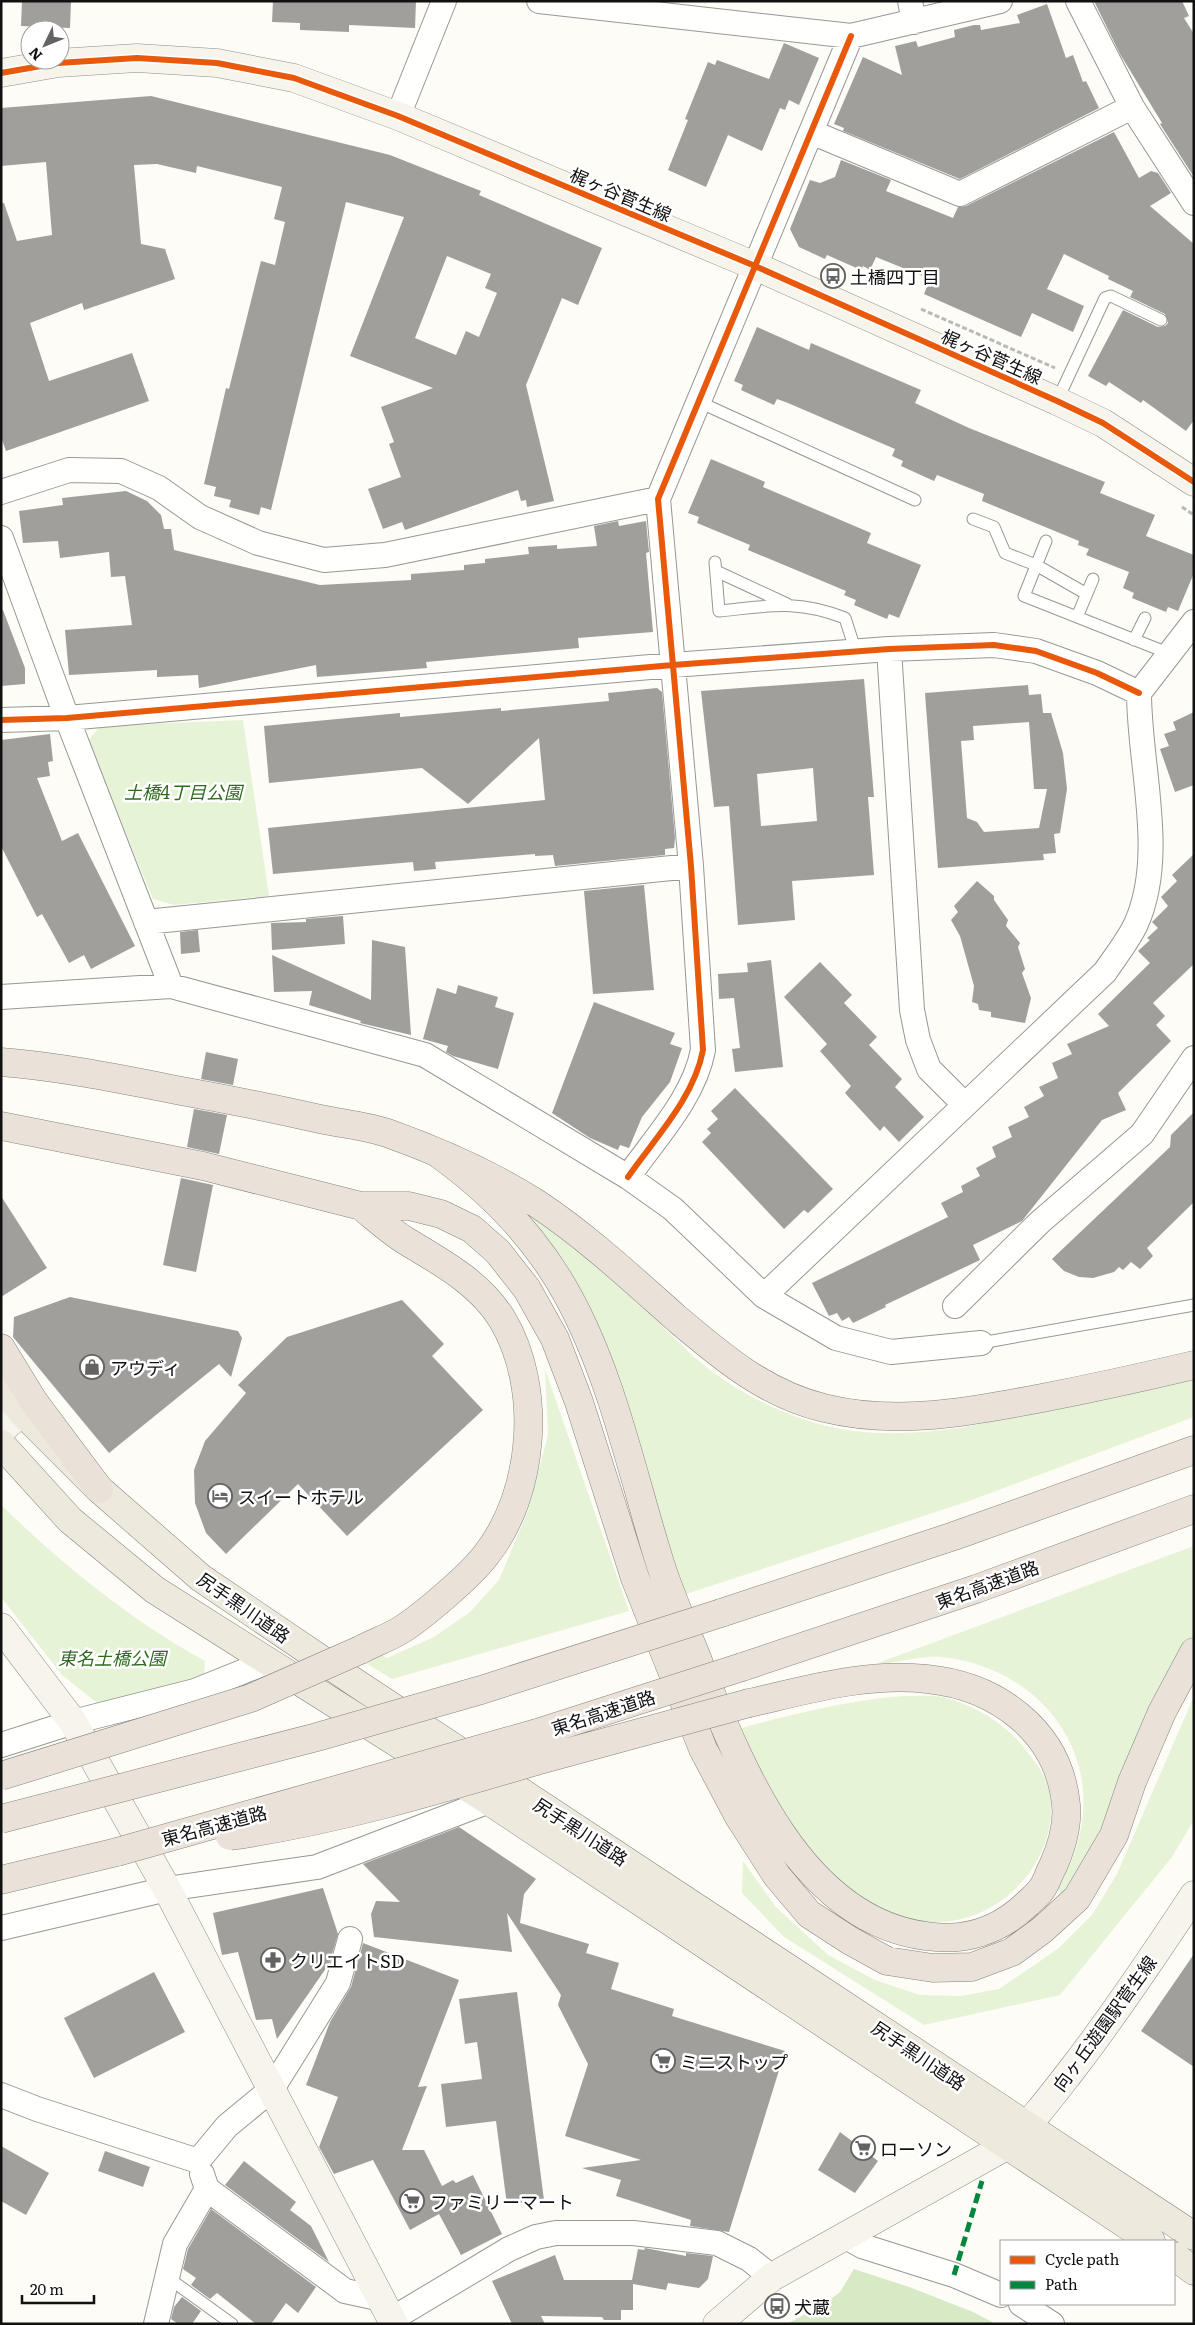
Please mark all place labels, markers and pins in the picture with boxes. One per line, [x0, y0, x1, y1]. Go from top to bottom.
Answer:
bus stop icon: 土橋四丁目 [820, 263, 846, 289]
place label: 土橋四丁目 [850, 263, 940, 290]
shop icon: アウディ [79, 1354, 105, 1380]
place label: アウディ [110, 1354, 181, 1381]
hotel icon: スイートホテル [207, 1483, 233, 1509]
place label: スイートホテル [238, 1483, 364, 1510]
pharmacy icon: クリエイトSD [260, 1947, 286, 1973]
place label: クリエイトSD [290, 1947, 405, 1974]
supermarket icon: ミニストップ [650, 2048, 676, 2074]
place label: ミニストップ [680, 2048, 788, 2075]
supermarket icon: ローソン [850, 2135, 876, 2161]
place label: ローソン [880, 2135, 952, 2162]
supermarket icon: ファミリーマート [399, 2188, 425, 2214]
place label: ファミリーマート [430, 2188, 574, 2215]
bus stop icon: 犬蔵 [764, 2293, 790, 2319]
place label: 犬蔵 [794, 2293, 830, 2320]

